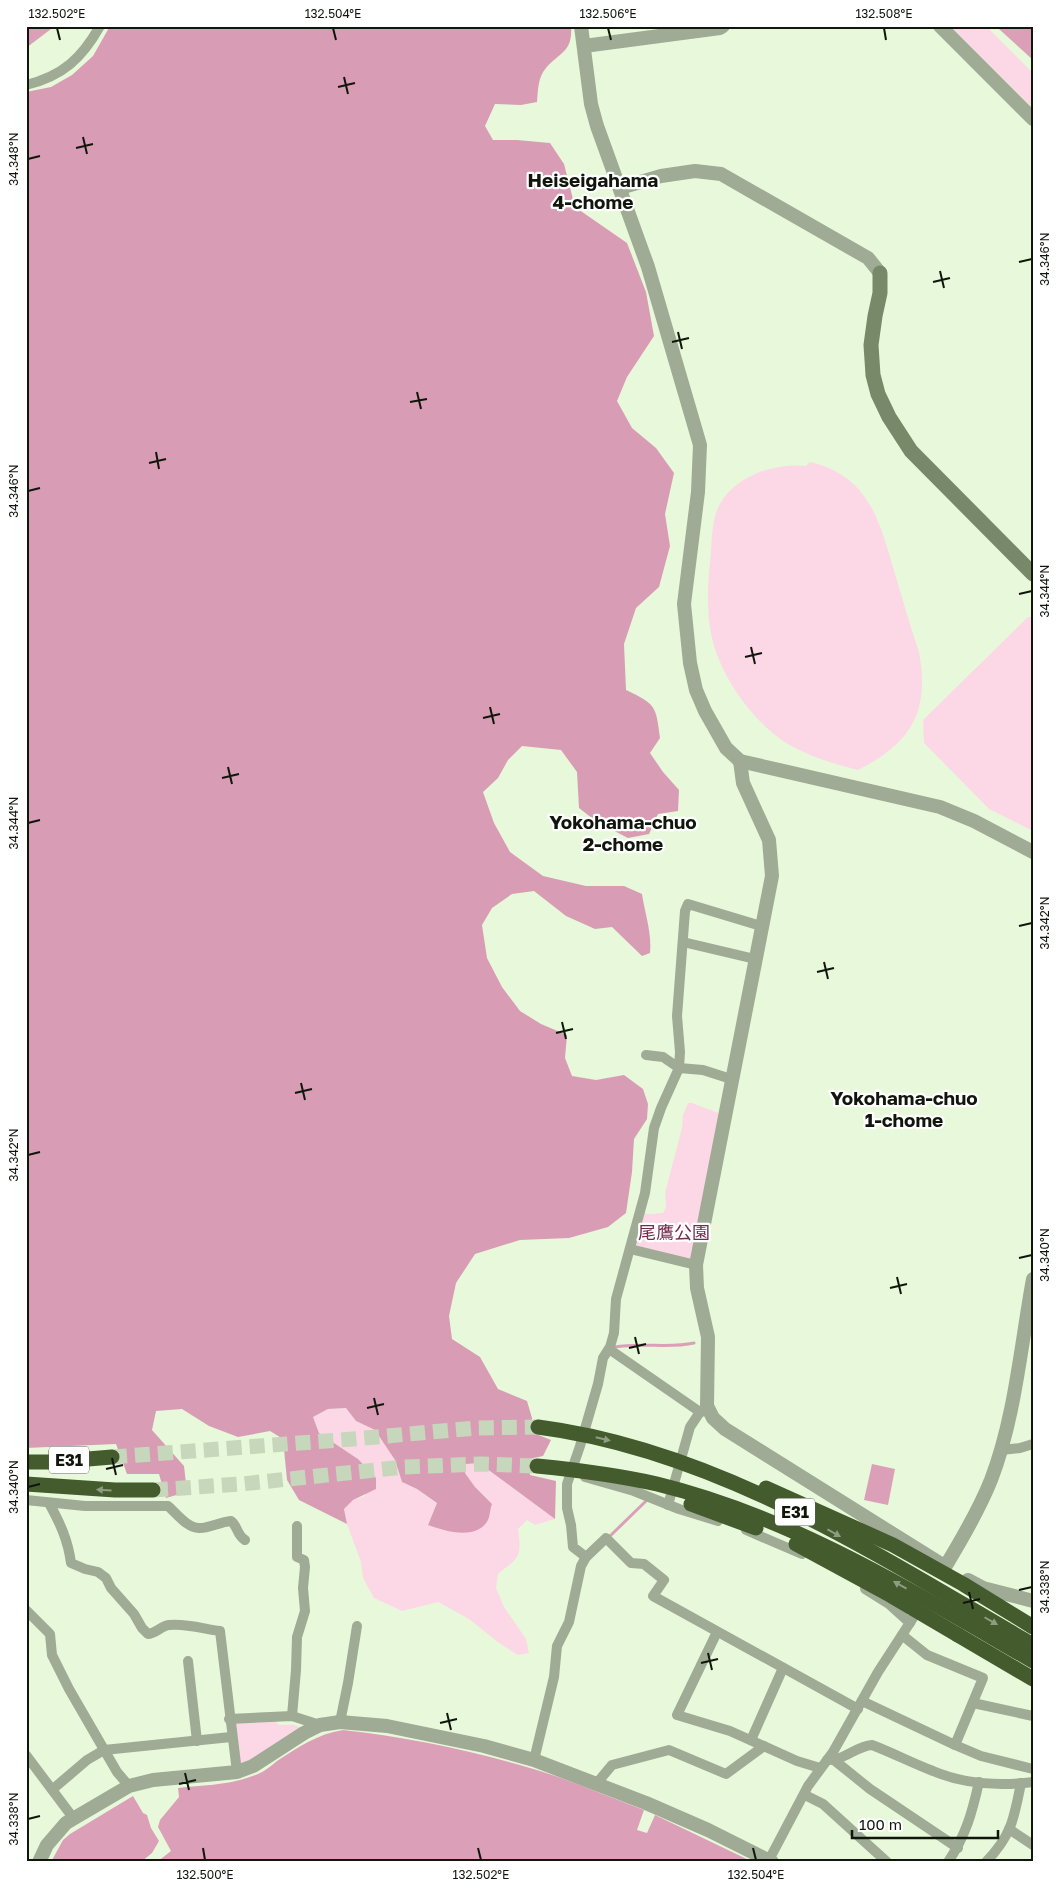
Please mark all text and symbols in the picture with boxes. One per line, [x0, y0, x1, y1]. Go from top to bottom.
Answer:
text: 132.502°E [29, 6, 85, 21]
text: 132.504°E [305, 6, 361, 21]
text: 132.506°E [579, 6, 637, 21]
text: 132.508°E [855, 6, 913, 21]
text: 34.348°N [6, 132, 21, 186]
district label: Heiseigahama 4-chome [528, 168, 658, 213]
text: 34.346°N [1037, 232, 1052, 286]
text: 34.346°N [6, 464, 21, 518]
text: 34.344°N [1037, 565, 1052, 617]
text: 34.344°N [6, 797, 21, 849]
district label: Yokohama-chuo 2-chome [549, 810, 697, 855]
text: 34.342°N [1037, 896, 1052, 950]
district label: Yokohama-chuo 1-chome [830, 1086, 978, 1131]
text: 34.342°N [6, 1128, 21, 1182]
park label: 尾鷹公園 [638, 1221, 710, 1243]
text: 34.340°N [1037, 1228, 1052, 1282]
one-way arrow [596, 1435, 611, 1443]
road number: E31 [49, 1446, 89, 1474]
text: 34.340°N [6, 1460, 21, 1514]
one-way arrow [96, 1485, 112, 1493]
road number: E31 [775, 1498, 815, 1525]
one-way arrow [828, 1528, 841, 1537]
text: 34.338°N [1037, 1560, 1052, 1614]
one-way arrow [893, 1580, 906, 1589]
one-way arrow [984, 1617, 999, 1625]
text: 34.338°N [6, 1792, 21, 1846]
scale bar [852, 1808, 998, 1840]
text: 100 m [859, 1815, 902, 1833]
text: 132.500°E [176, 1867, 234, 1882]
text: 132.502°E [453, 1867, 509, 1882]
text: 132.504°E [728, 1867, 784, 1882]

